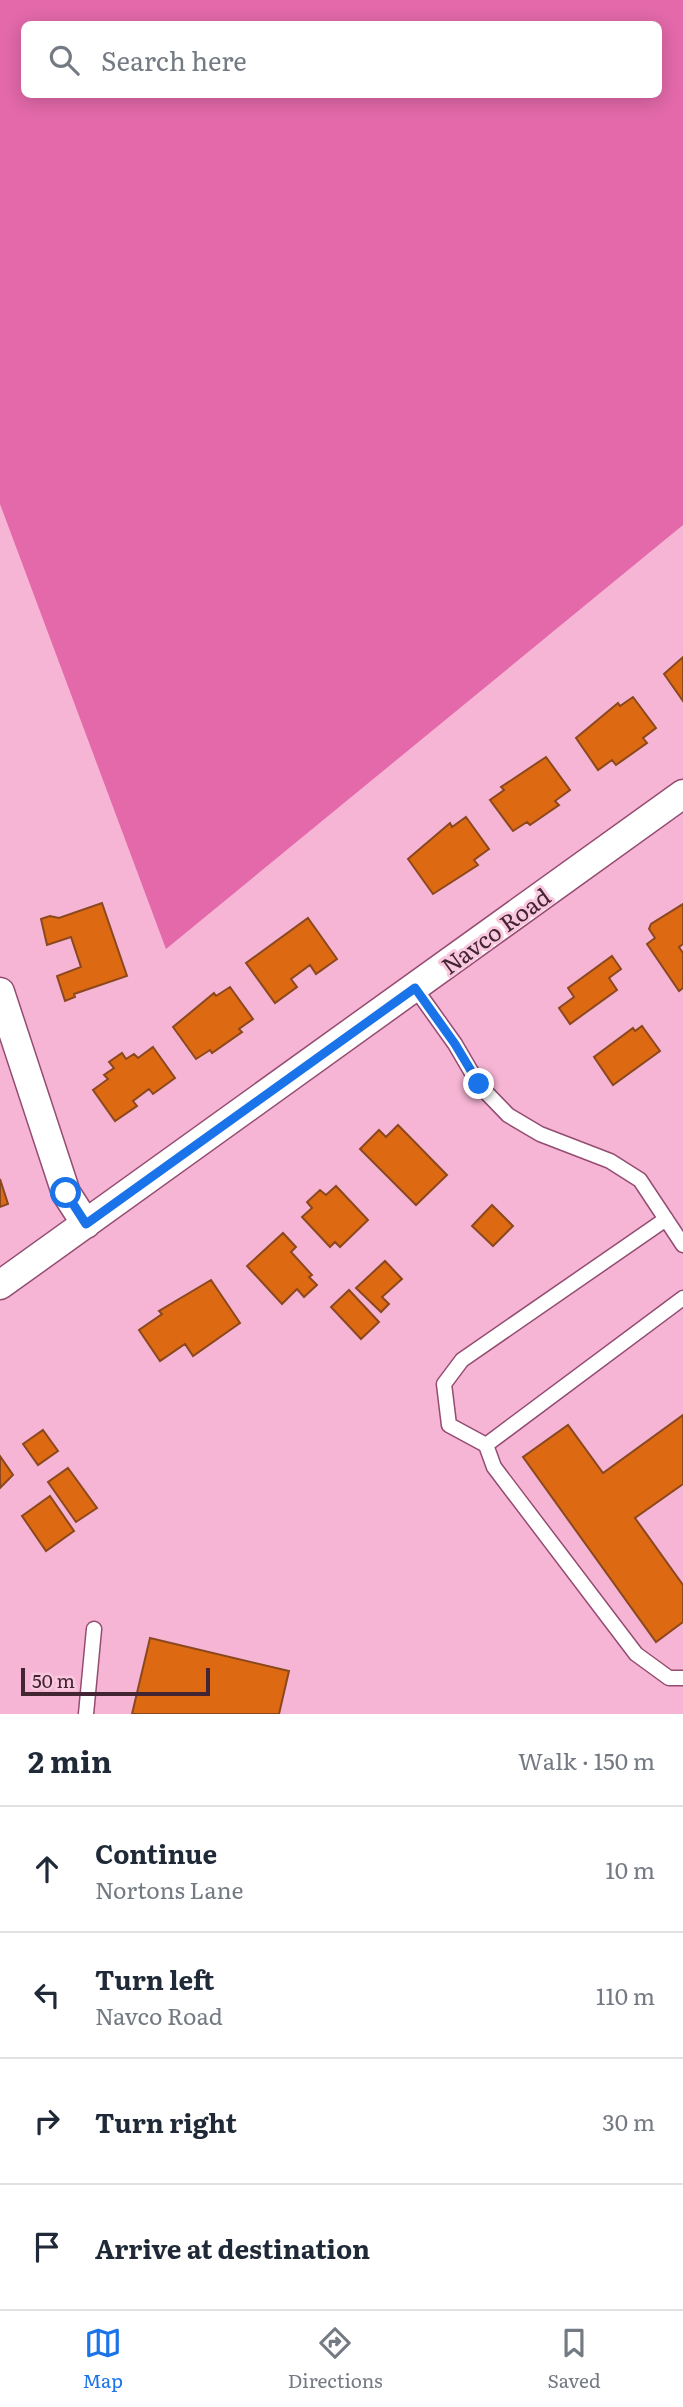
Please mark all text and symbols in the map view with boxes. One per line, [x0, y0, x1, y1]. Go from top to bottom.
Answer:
search box [21, 21, 662, 98]
text: Search here [101, 40, 247, 79]
icon: search [45, 41, 83, 79]
street label: Navco Road [433, 879, 557, 981]
route end [463, 1068, 494, 1099]
route start [50, 1177, 81, 1208]
scale bar [21, 1665, 210, 1697]
text: 50 m [32, 1666, 75, 1694]
text: 2 min [28, 1738, 112, 1782]
text: Walk · 150 m [518, 1743, 655, 1777]
text: Continue [95, 1833, 217, 1872]
icon: ahead [28, 1850, 66, 1888]
text: 10 m [605, 1852, 655, 1886]
text: Nortons Lane [95, 1872, 243, 1906]
text: Turn left [95, 1959, 214, 1998]
icon: left [28, 1976, 66, 2014]
text: 110 m [596, 1978, 655, 2012]
text: Navco Road [95, 1998, 223, 2032]
icon: right [28, 2102, 66, 2140]
text: Turn right [95, 2102, 237, 2141]
text: 30 m [602, 2104, 655, 2138]
icon: arrive [28, 2228, 66, 2266]
text: Arrive at destination [95, 2228, 370, 2267]
tab: Map [82, 2324, 123, 2394]
tab: Directions [288, 2324, 383, 2394]
tab: Saved [548, 2324, 601, 2394]

